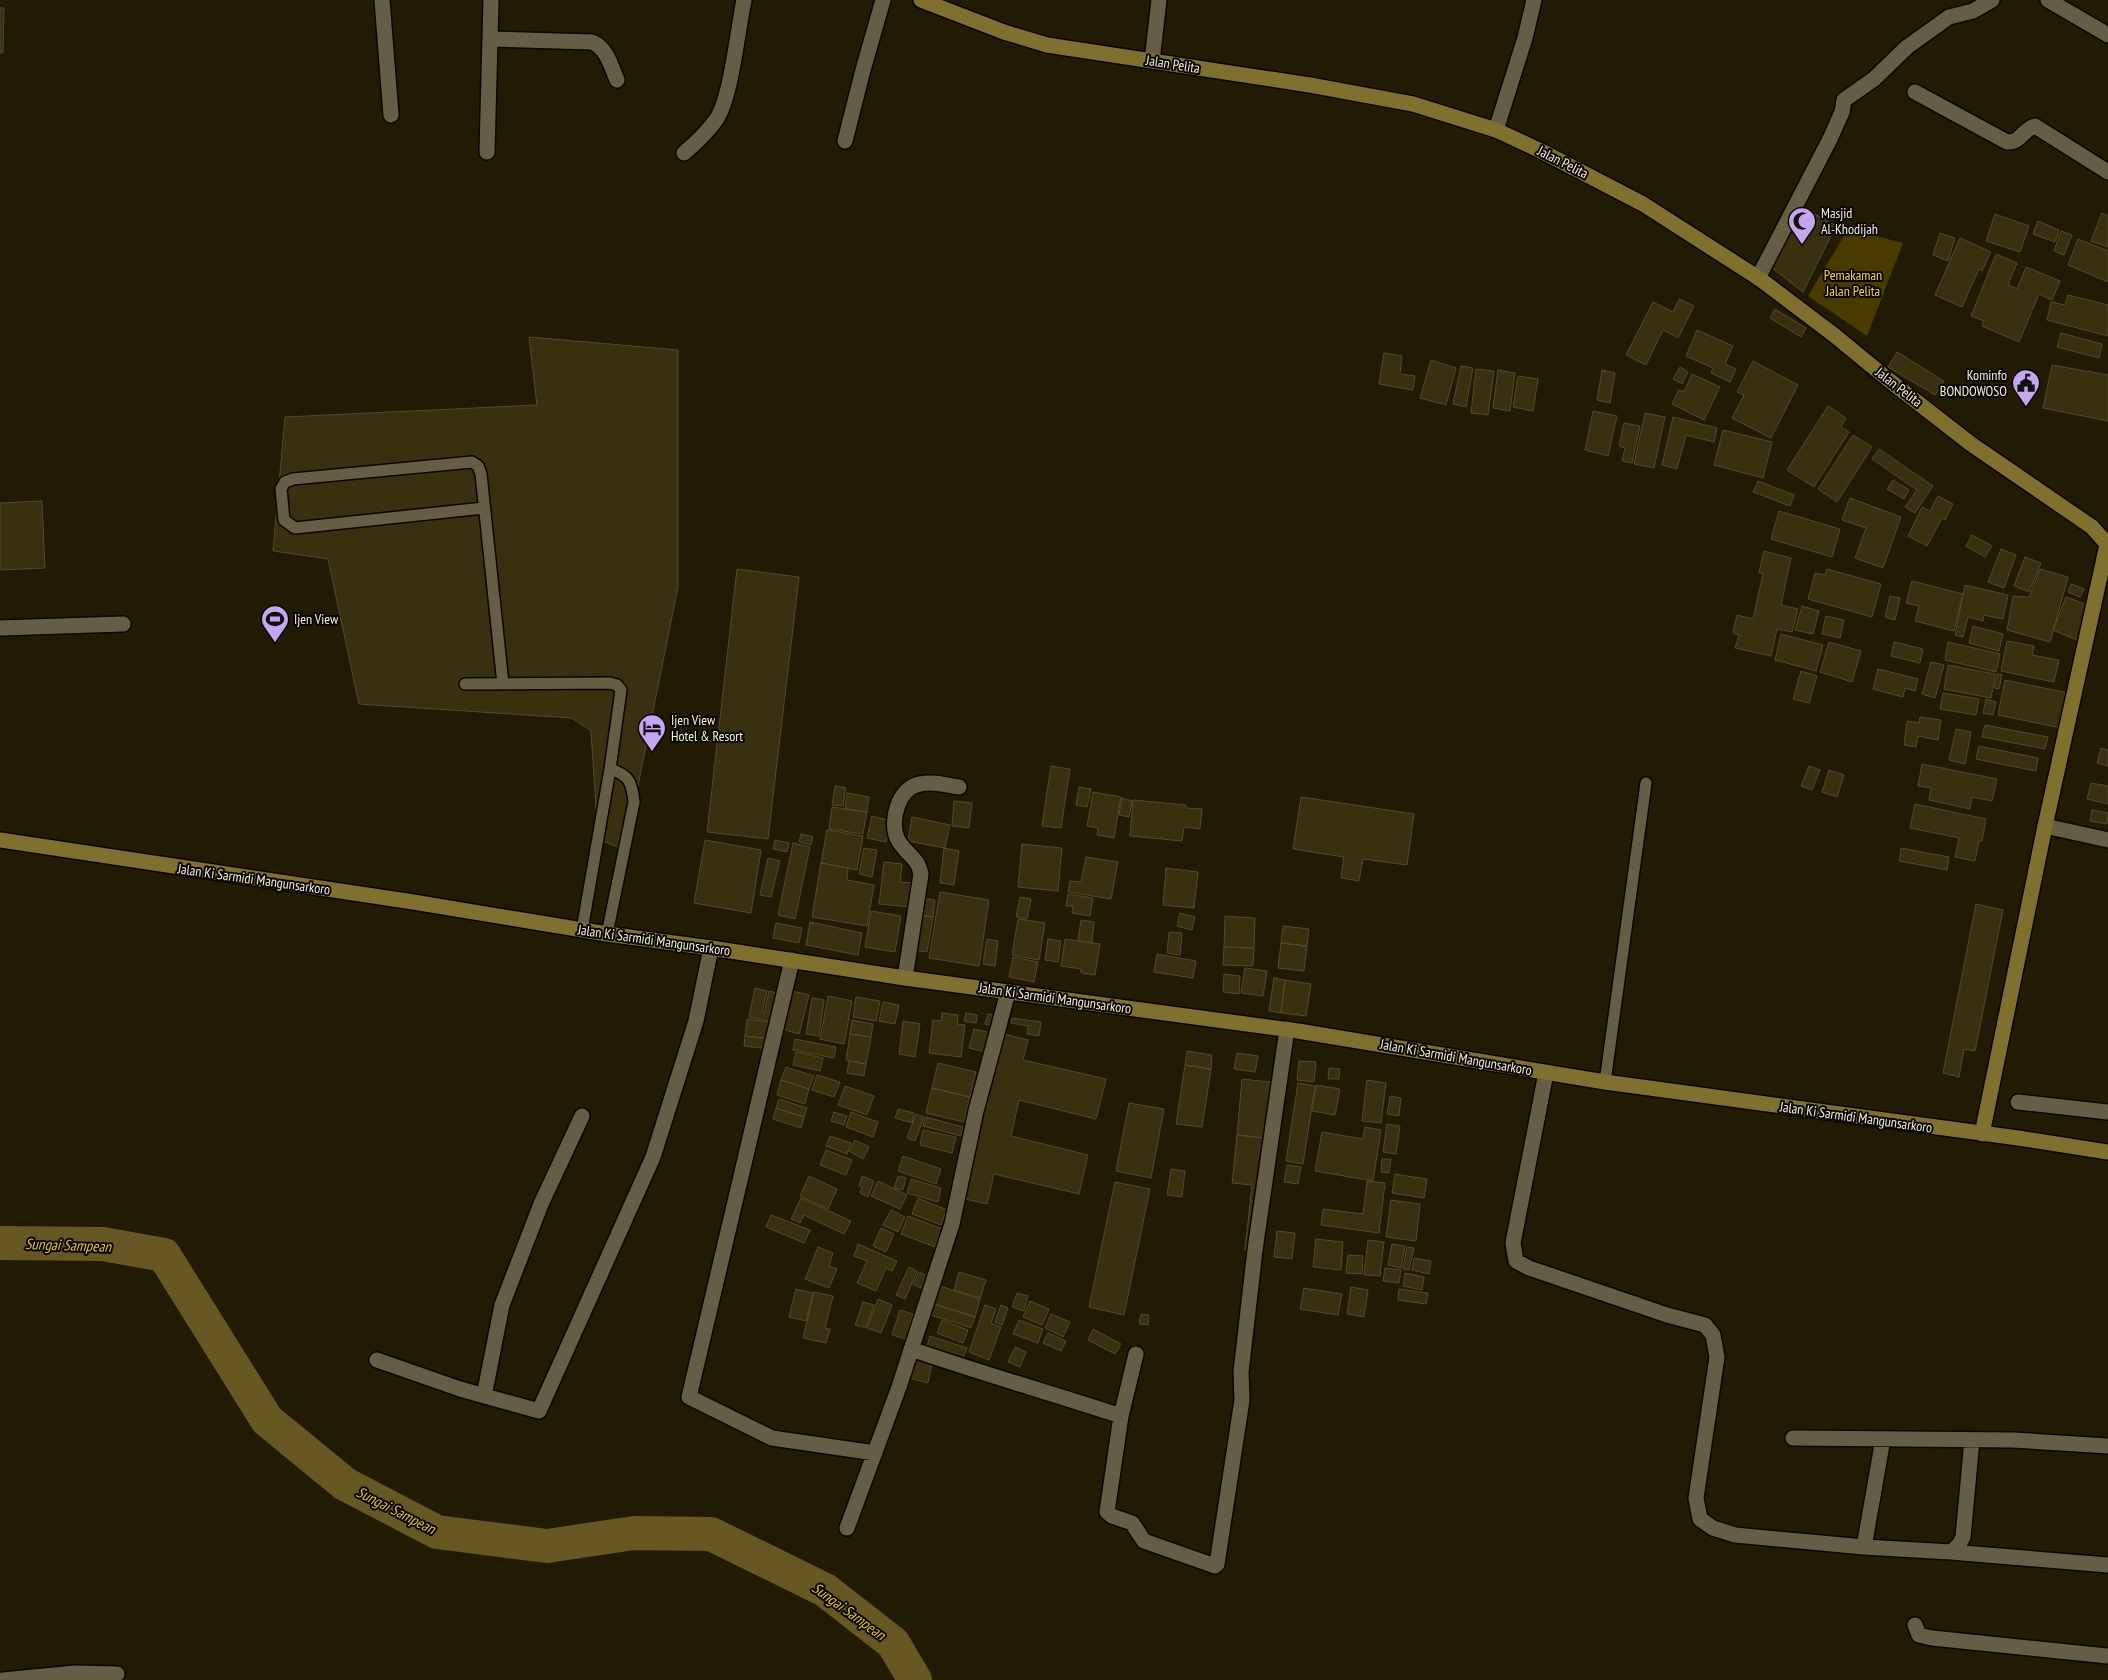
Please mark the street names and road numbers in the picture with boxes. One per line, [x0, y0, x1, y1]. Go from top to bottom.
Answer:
street label: Jalan Pelita [1144, 51, 1201, 77]
street label: Jalan Pelita [1534, 141, 1591, 182]
street label: Jalan Pelita [1871, 363, 1926, 411]
street label: Jalan Ki Sarmidi Mangunsarkoro [176, 859, 331, 899]
street label: Jalan Ki Sarmidi Mangunsarkoro [576, 920, 731, 960]
street label: Jalan Ki Sarmidi Mangunsarkoro [977, 978, 1132, 1018]
street label: Jalan Ki Sarmidi Mangunsarkoro [1378, 1035, 1533, 1079]
street label: Jalan Ki Sarmidi Mangunsarkoro [1778, 1097, 1933, 1137]

